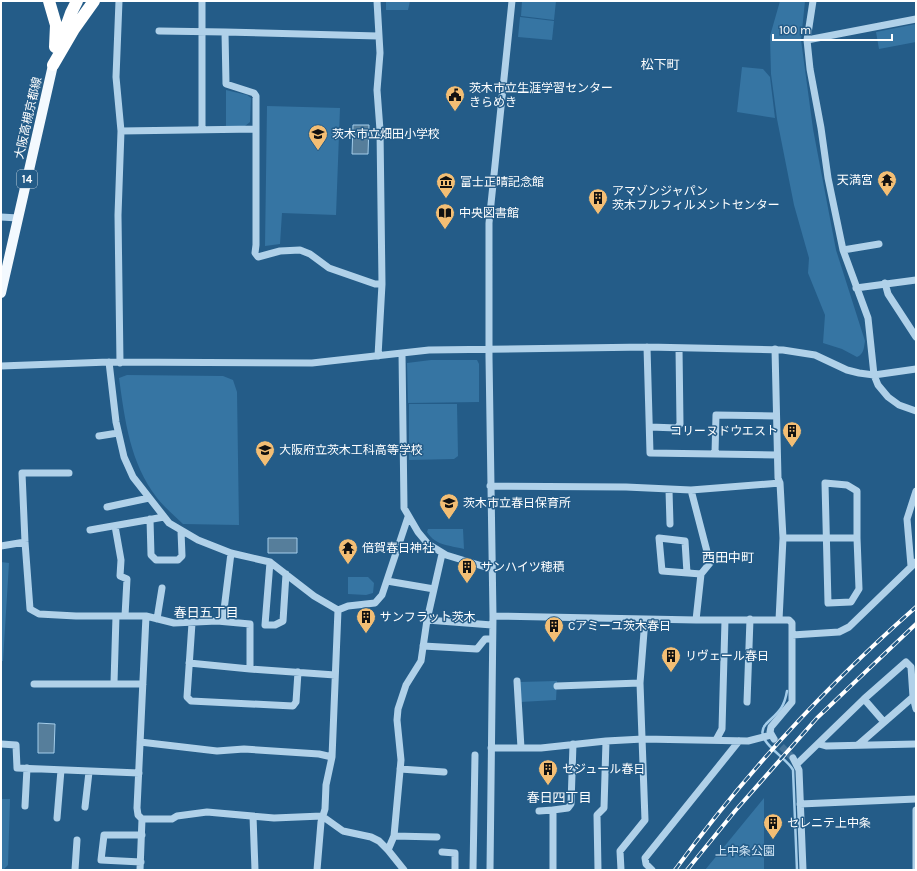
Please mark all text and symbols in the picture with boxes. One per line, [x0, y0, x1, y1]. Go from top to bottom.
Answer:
scale bar [773, 16, 892, 42]
text: 100 m [779, 23, 811, 37]
district label: 松下町 [640, 57, 680, 72]
street label: 大阪高槻京都線 [12, 75, 44, 161]
place label: 茨木市立生涯学習センター きらめき [469, 81, 613, 109]
public building icon: 茨木市立生涯学習センター きらめき [444, 84, 466, 112]
school or university icon: 茨木市立畑田小学校 [307, 123, 329, 151]
place label: 茨木市立畑田小学校 [332, 127, 440, 141]
temple icon: 天満宮 [876, 169, 898, 197]
road number: 14 [17, 170, 37, 188]
museum icon: 富士正晴記念館 [435, 171, 457, 199]
place label: 天満宮 [837, 173, 873, 187]
place label: 富士正晴記念館 [460, 175, 544, 189]
place label: アマゾンジャパン 茨木フルフィルメントセンター [612, 184, 780, 212]
building icon: アマゾンジャパン 茨木フルフィルメントセンター [587, 187, 609, 215]
library icon: 中央図書館 [434, 202, 456, 230]
place label: 中央図書館 [459, 206, 519, 220]
building icon: コリーヌドウエスト [781, 420, 803, 448]
place label: コリーヌドウエスト [670, 424, 778, 438]
school or university icon: 大阪府立茨木工科高等学校 [254, 439, 276, 467]
place label: 大阪府立茨木工科高等学校 [279, 443, 423, 457]
school or university icon: 茨木市立春日保育所 [438, 492, 460, 520]
place label: 茨木市立春日保育所 [463, 496, 571, 510]
temple icon: 倍賀春日神社 [337, 537, 359, 565]
place label: 倍賀春日神社 [362, 541, 434, 555]
district label: 西田中町 [702, 550, 754, 565]
building icon: サンハイツ穂積 [456, 556, 478, 584]
place label: サンハイツ穂積 [481, 560, 565, 574]
district label: 春日五丁目 [173, 605, 239, 620]
building icon: サンフラット茨木 [355, 606, 377, 634]
place label: サンフラット茨木 [380, 610, 476, 624]
building icon: Cアミーユ茨木春日 [543, 615, 565, 643]
place label: Cアミーユ茨木春日 [568, 619, 671, 633]
building icon: リヴェール春日 [660, 645, 682, 673]
place label: リヴェール春日 [685, 649, 769, 663]
building icon: セジュール春日 [537, 758, 559, 786]
place label: セジュール春日 [562, 762, 645, 776]
district label: 春日四丁目 [526, 790, 592, 805]
building icon: セレニテ上中条 [762, 812, 784, 840]
place label: セレニテ上中条 [787, 816, 871, 830]
park label: 上中条公園 [715, 844, 775, 858]

